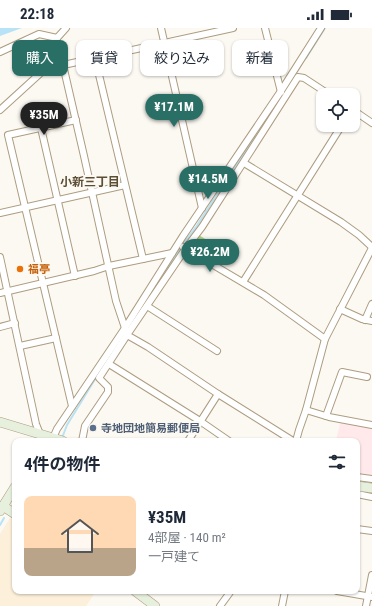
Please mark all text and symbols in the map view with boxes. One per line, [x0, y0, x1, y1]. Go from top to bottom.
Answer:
text: 22:18 [20, 5, 54, 23]
chip: 購入 [12, 40, 68, 76]
chip: 賃貸 [76, 40, 132, 76]
chip: 絞り込み [140, 40, 224, 76]
chip: 新着 [232, 40, 288, 76]
map controls [316, 88, 360, 132]
button: locate [316, 88, 360, 132]
pin: ¥17.1M [141, 94, 207, 128]
text: ¥17.1M [154, 99, 194, 114]
pin: ¥35M [20, 102, 68, 136]
text: ¥35M [29, 107, 59, 122]
pin: ¥14.5M [175, 166, 241, 200]
text: ¥14.5M [188, 171, 228, 186]
district label: 小新三丁目 [60, 175, 120, 189]
pin: ¥26.2M [177, 239, 243, 273]
text: ¥26.2M [190, 244, 230, 259]
place label: 福亭 [28, 263, 50, 276]
marker: 福亭 [15, 264, 25, 274]
place label: 寺地団地簡易郵便局 [101, 422, 200, 435]
marker: 寺地団地簡易郵便局 [88, 423, 98, 433]
icon: filters [326, 451, 348, 473]
text: 4件の物件 [24, 454, 101, 474]
text: ¥35M [148, 507, 186, 527]
icon: home [56, 512, 104, 560]
text: 4部屋 · 140 m² [148, 530, 226, 545]
text: 一戸建て [148, 549, 200, 564]

